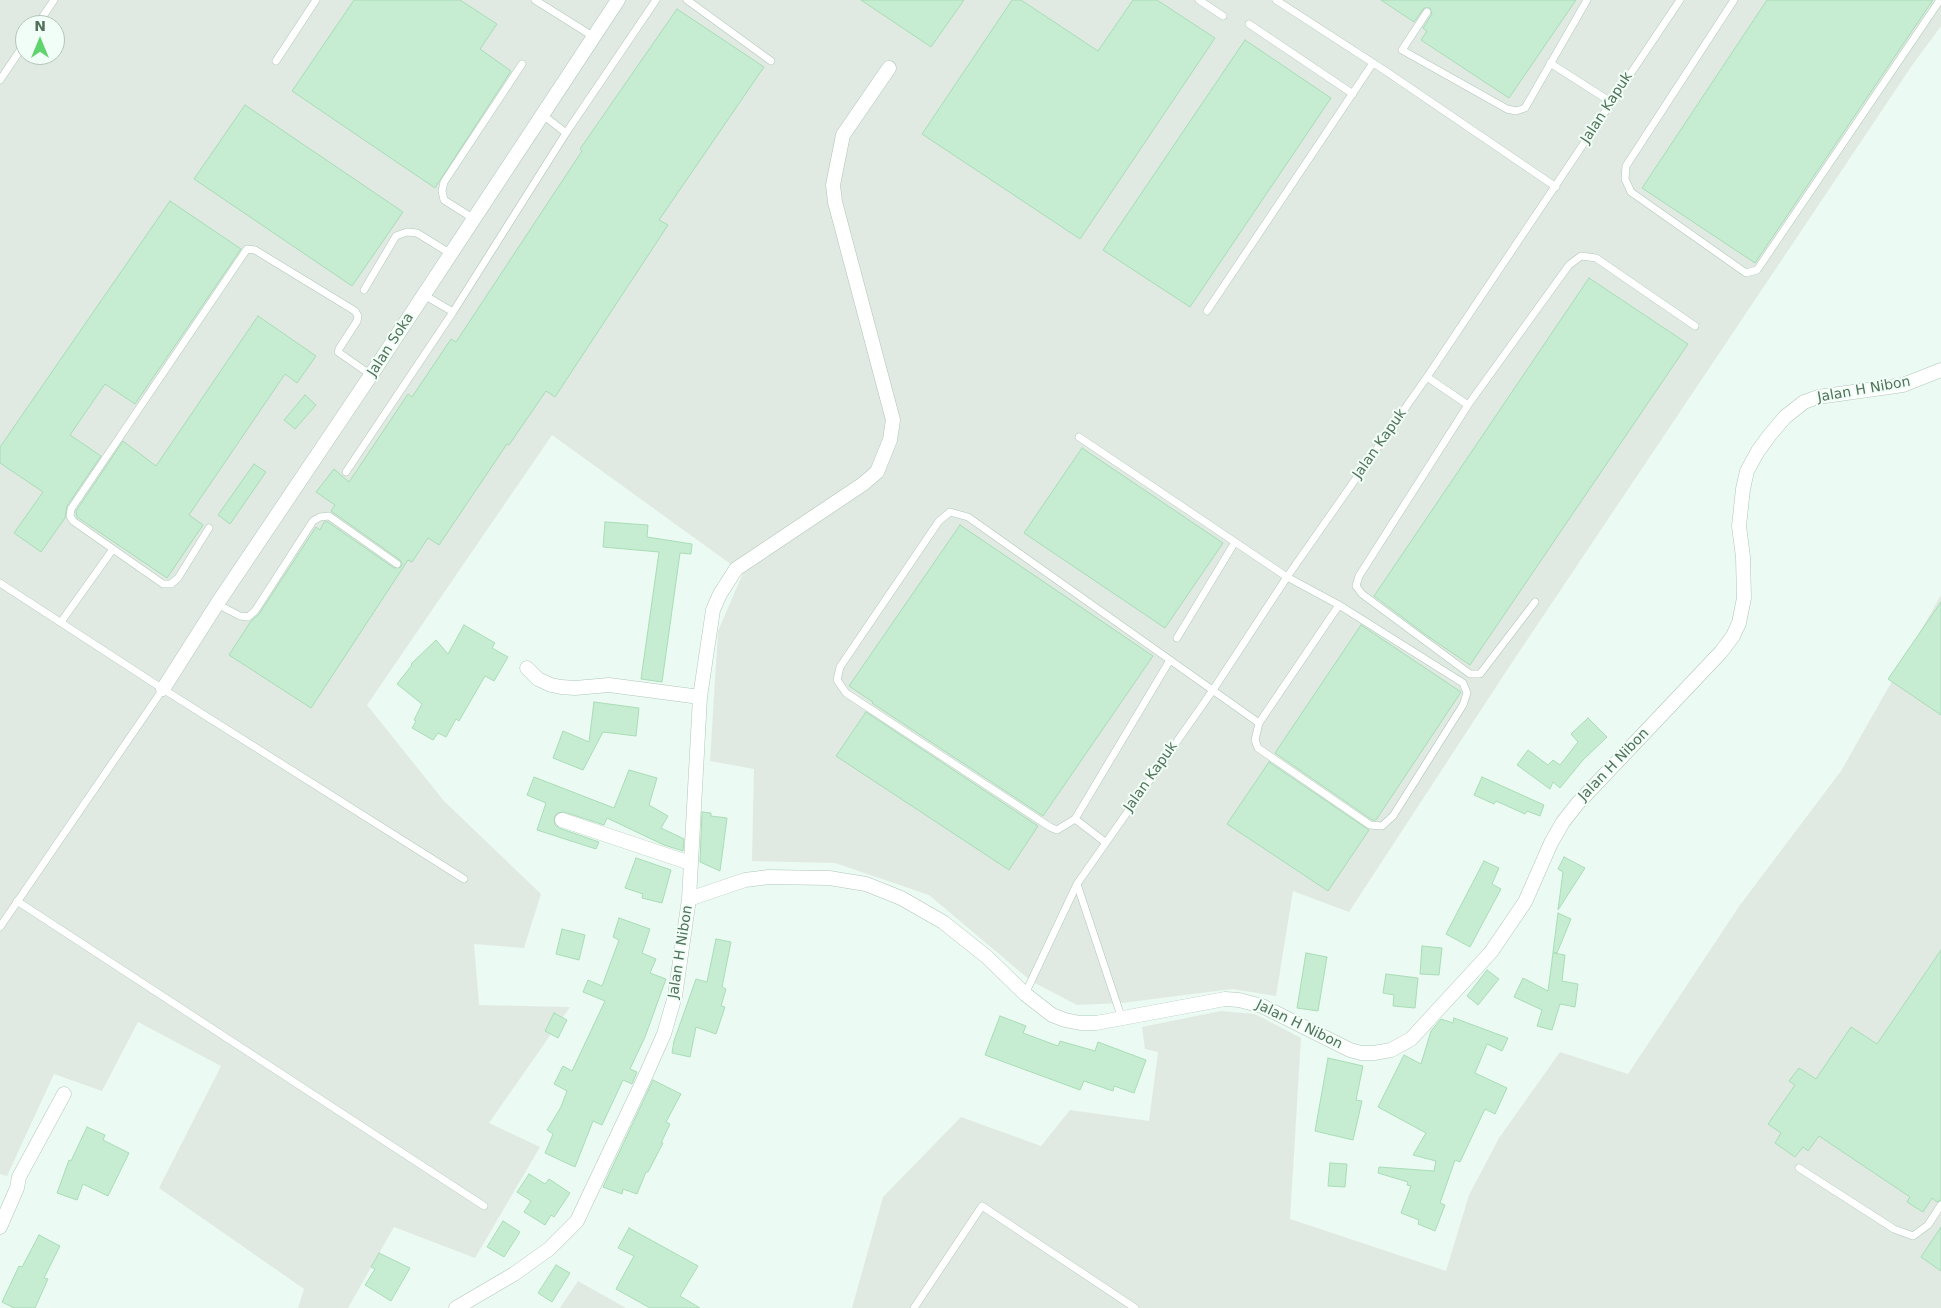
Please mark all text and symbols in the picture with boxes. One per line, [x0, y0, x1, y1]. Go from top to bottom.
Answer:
north arrow [15, 15, 65, 65]
text: N [34, 18, 46, 34]
street label: Jalan Kapuk [1578, 69, 1636, 147]
street label: Jalan Soka [364, 310, 418, 380]
street label: Jalan H Nibon [1816, 374, 1912, 406]
street label: Jalan Kapuk [1350, 406, 1410, 482]
street label: Jalan H Nibon [1575, 725, 1653, 805]
street label: Jalan Kapuk [1121, 739, 1181, 815]
street label: Jalan H Nibon [665, 904, 697, 1000]
street label: Jalan H Nibon [1253, 997, 1345, 1053]

